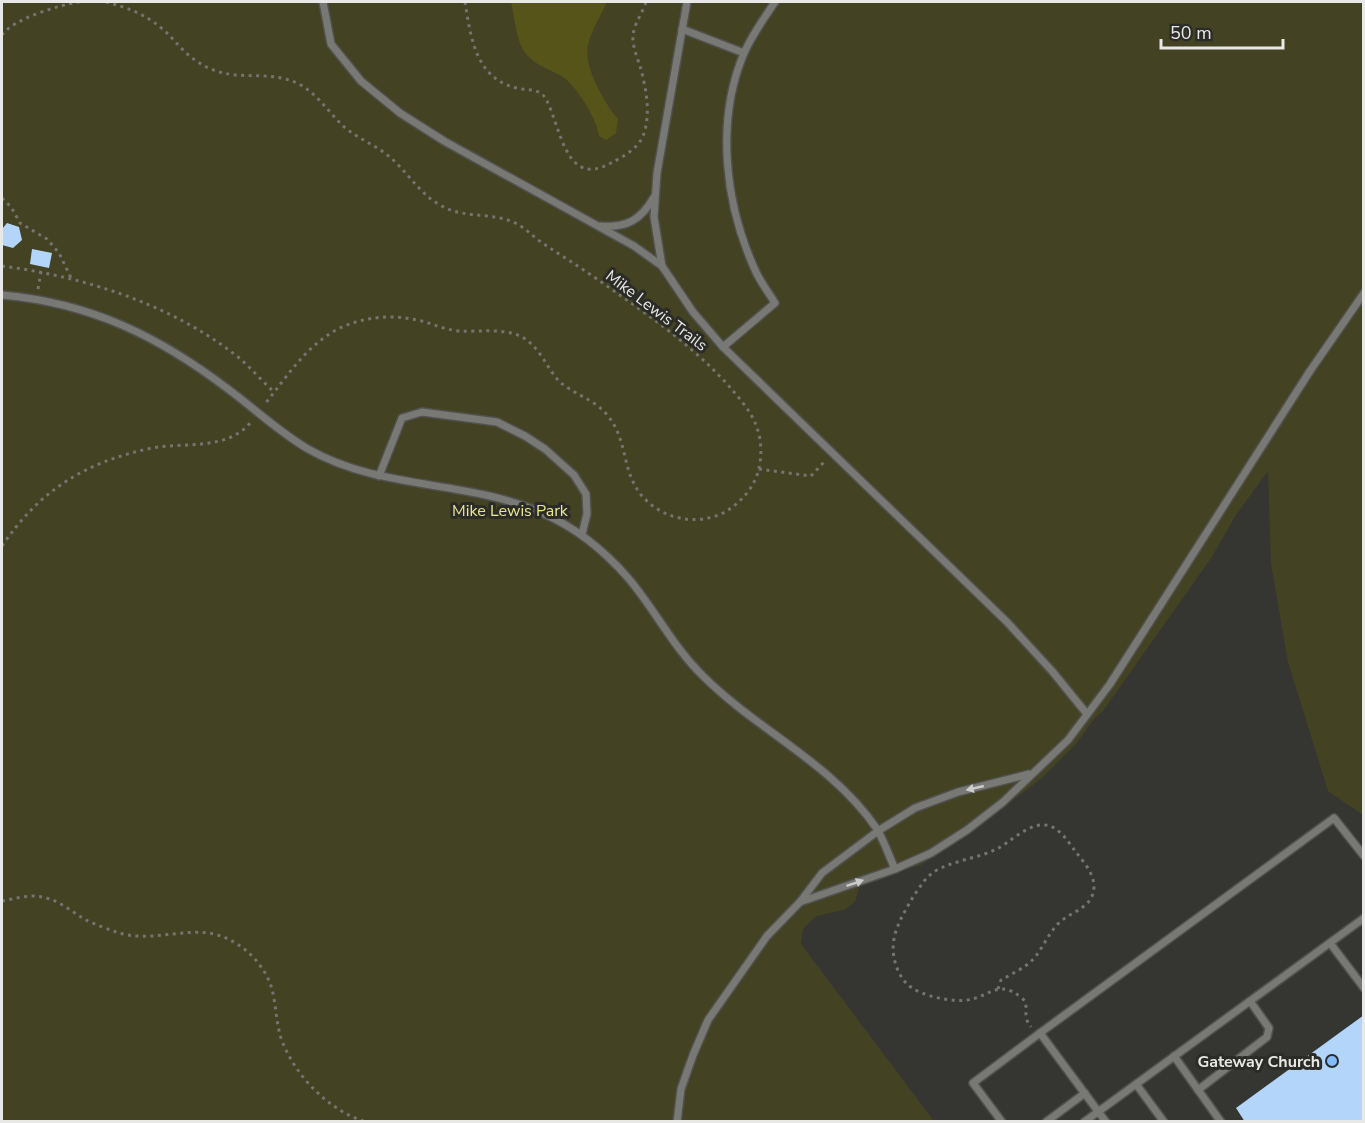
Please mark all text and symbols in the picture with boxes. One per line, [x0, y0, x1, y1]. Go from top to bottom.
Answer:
scale bar [1161, 12, 1282, 50]
text: 50 m [1170, 21, 1212, 45]
street label: Mike Lewis Trails [601, 265, 712, 356]
park label: Mike Lewis Park [452, 500, 569, 522]
one-way arrow [966, 784, 984, 794]
one-way arrow [846, 878, 864, 887]
place label: Gateway Church [1197, 1051, 1320, 1073]
marker: Gateway Church [1325, 1054, 1339, 1068]

